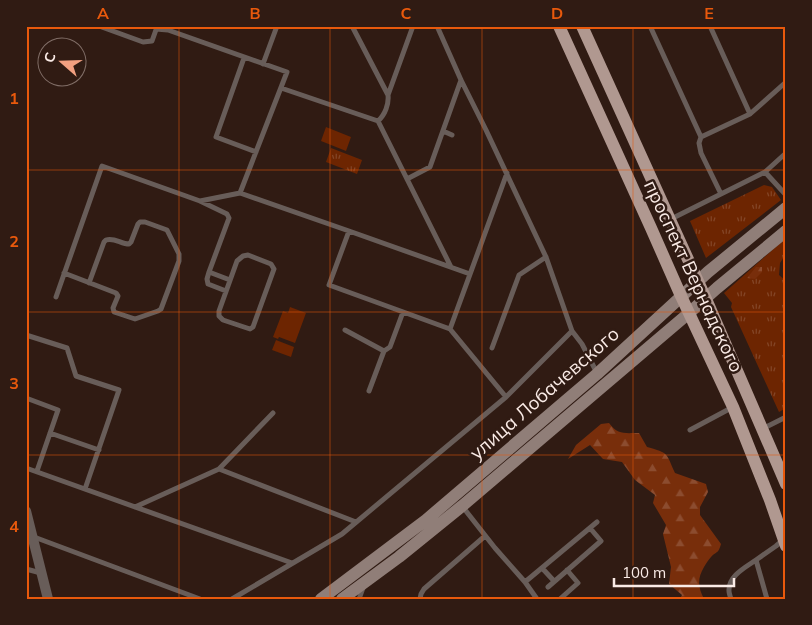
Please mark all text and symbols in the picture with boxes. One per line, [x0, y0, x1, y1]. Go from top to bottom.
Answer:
text: A [97, 3, 109, 23]
text: B [249, 3, 261, 23]
text: C [401, 3, 412, 23]
text: D [551, 3, 563, 23]
text: E [704, 3, 714, 23]
north arrow [38, 38, 88, 88]
text: С [40, 50, 60, 65]
text: 1 [9, 88, 19, 108]
street label: проспект Вернадского [639, 176, 749, 376]
text: 2 [9, 231, 19, 251]
street label: улица Лобачевского [464, 321, 624, 465]
text: 3 [9, 373, 19, 393]
text: 4 [9, 516, 19, 536]
scale bar [614, 555, 734, 587]
text: 100 m [622, 563, 666, 582]

